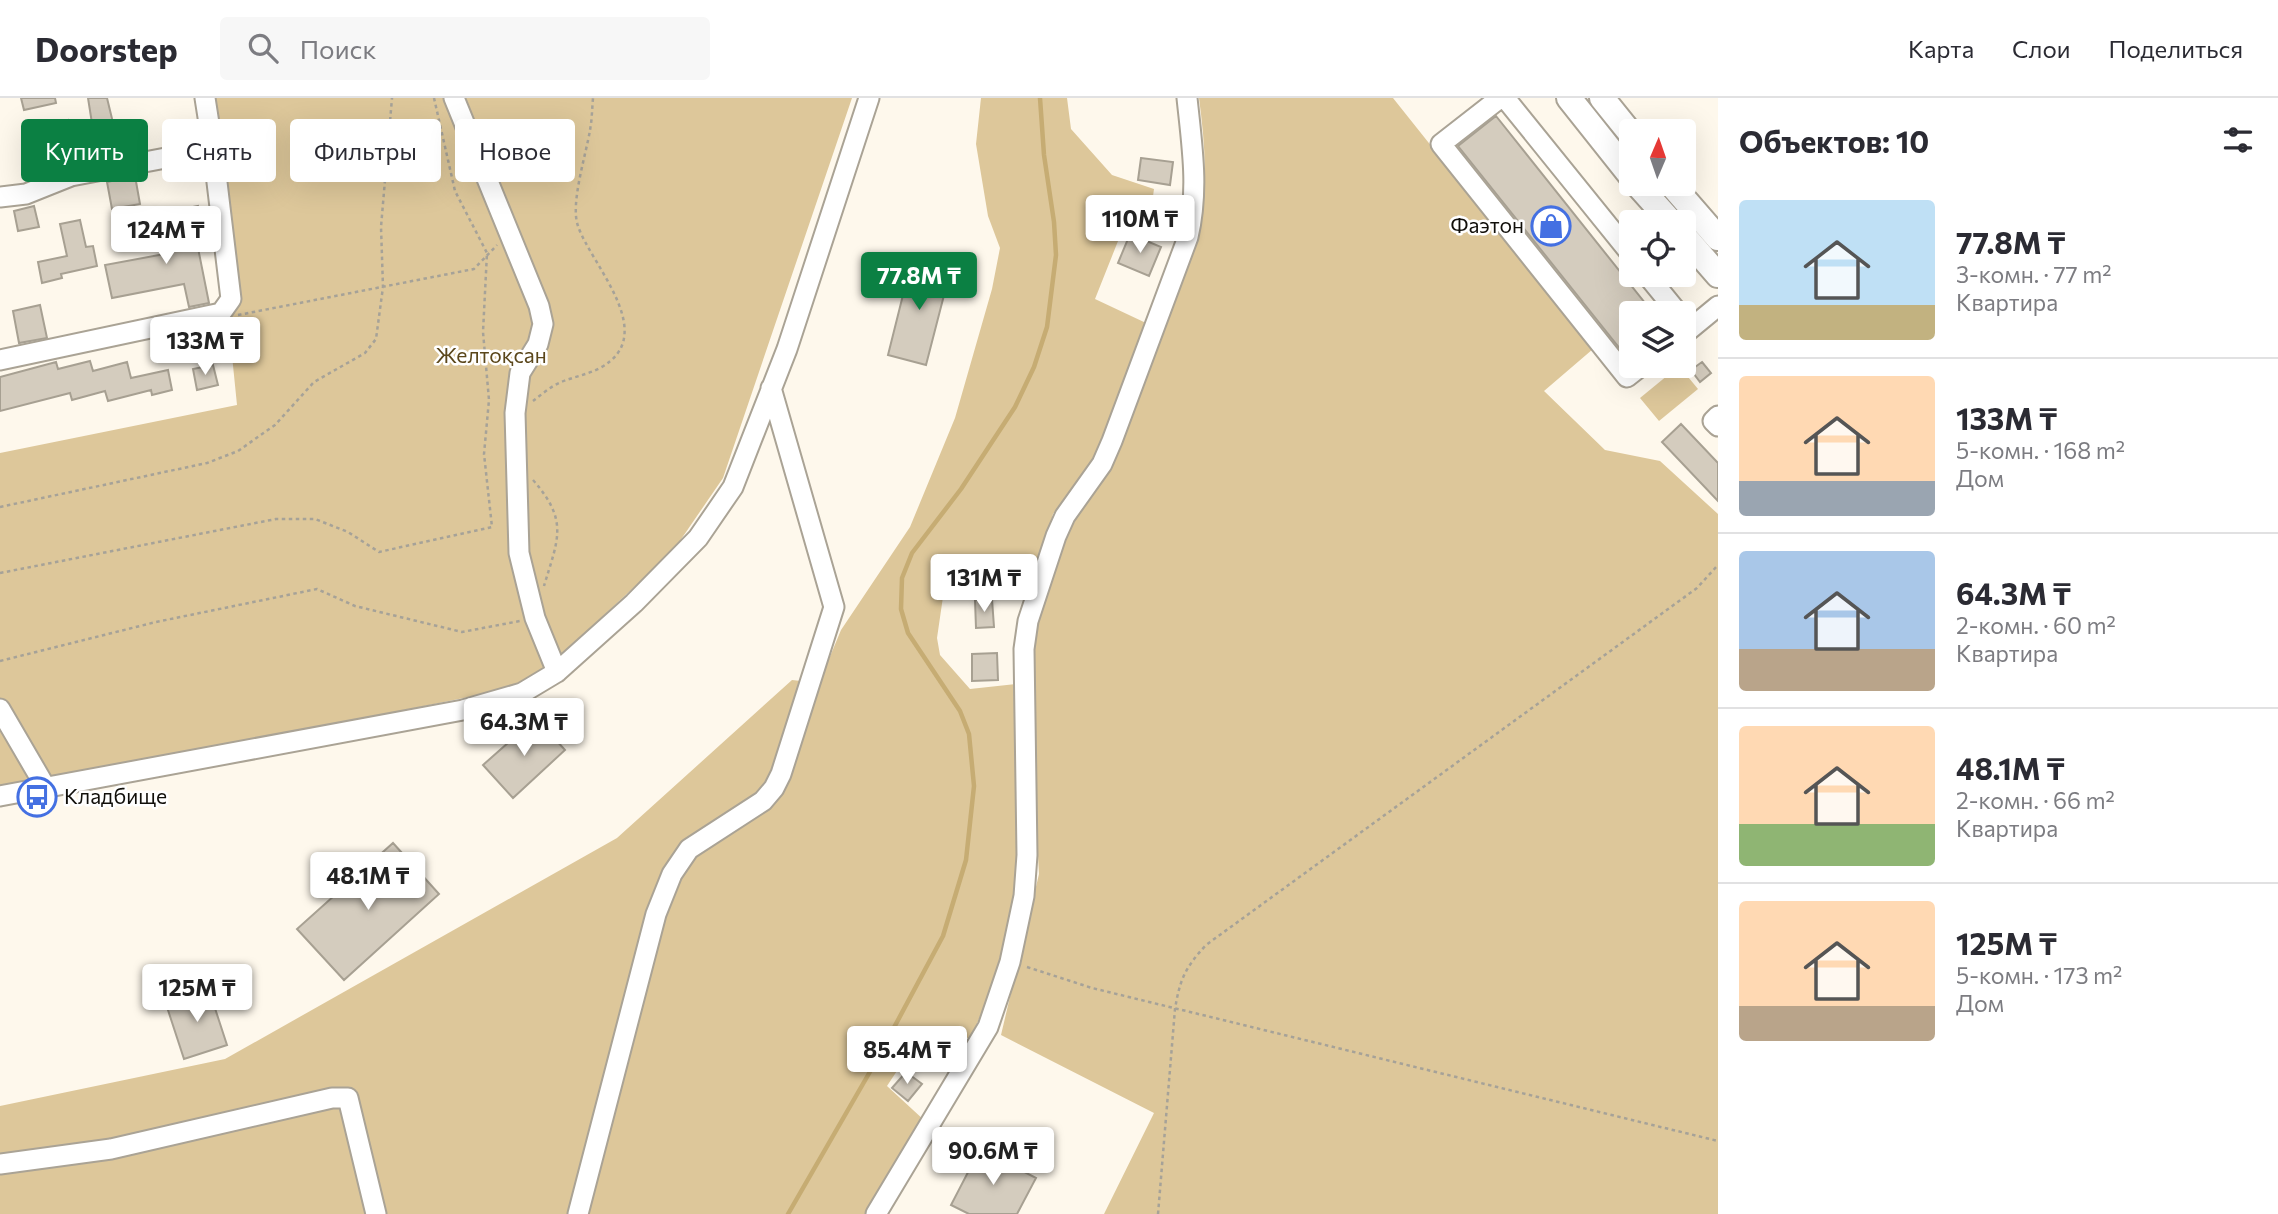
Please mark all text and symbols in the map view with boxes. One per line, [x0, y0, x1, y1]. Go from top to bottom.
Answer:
search box [220, 17, 710, 80]
text: Doorstep [35, 28, 178, 69]
icon: search [244, 29, 282, 67]
text: Поиск [300, 33, 376, 64]
text: Карта [1908, 34, 1974, 63]
text: Слои [2012, 34, 2070, 63]
text: Поделиться [2108, 34, 2243, 63]
chip: Купить [21, 119, 148, 182]
chip: Снять [162, 119, 276, 182]
chip: Фильтры [290, 119, 441, 182]
chip: Новое [455, 119, 575, 182]
north arrow [1619, 119, 1696, 196]
map controls [1619, 119, 1696, 378]
icon: filters [2219, 121, 2257, 159]
text: Объектов: 10 [1739, 122, 1929, 159]
pin: 110M ₸ [1083, 195, 1197, 255]
text: 110M ₸ [1102, 204, 1178, 232]
shop icon: Фаэтон [1530, 205, 1572, 247]
pin: 124M ₸ [109, 206, 223, 266]
button: locate [1619, 210, 1696, 287]
place label: Фаэтон [1451, 212, 1524, 237]
text: 124M ₸ [127, 215, 205, 243]
text: 77.8M ₸ [1956, 223, 2066, 260]
icon: home [1795, 228, 1879, 312]
pin: 77.8M ₸ [854, 252, 984, 312]
text: 3-комн. · 77 m² [1956, 260, 2111, 288]
text: 77.8M ₸ [877, 261, 961, 289]
text: Квартира [1956, 288, 2058, 316]
button: layers [1619, 301, 1696, 378]
pin: 133M ₸ [148, 317, 262, 377]
text: 133M ₸ [166, 326, 244, 354]
park label: Желтоқсан [435, 342, 547, 367]
text: 133M ₸ [1956, 399, 2057, 436]
icon: home [1795, 404, 1879, 488]
text: 5-комн. · 168 m² [1956, 436, 2125, 464]
text: Дом [1956, 464, 2004, 492]
pin: 131M ₸ [927, 554, 1041, 614]
text: 131M ₸ [947, 563, 1021, 591]
text: 64.3M ₸ [1956, 574, 2071, 611]
icon: home [1795, 579, 1879, 663]
text: 2-комн. · 60 m² [1956, 611, 2116, 639]
text: Квартира [1956, 639, 2058, 667]
pin: 64.3M ₸ [459, 698, 589, 758]
text: 64.3M ₸ [480, 707, 568, 735]
text: 48.1M ₸ [1956, 749, 2065, 786]
icon: home [1795, 754, 1879, 838]
bus stop icon: Кладбище [16, 776, 58, 818]
place label: Кладбище [64, 783, 167, 808]
text: 2-комн. · 66 m² [1956, 786, 2115, 814]
text: Квартира [1956, 814, 2058, 842]
pin: 48.1M ₸ [303, 852, 433, 912]
text: 48.1M ₸ [326, 861, 410, 889]
text: 125M ₸ [1956, 924, 2057, 961]
icon: home [1795, 929, 1879, 1013]
text: 5-комн. · 173 m² [1956, 961, 2122, 989]
pin: 125M ₸ [140, 964, 254, 1024]
text: 125M ₸ [158, 973, 236, 1001]
text: Дом [1956, 989, 2004, 1017]
pin: 85.4M ₸ [842, 1026, 972, 1086]
text: 85.4M ₸ [863, 1035, 951, 1063]
pin: 90.6M ₸ [928, 1128, 1058, 1187]
text: 90.6M ₸ [948, 1136, 1038, 1164]

